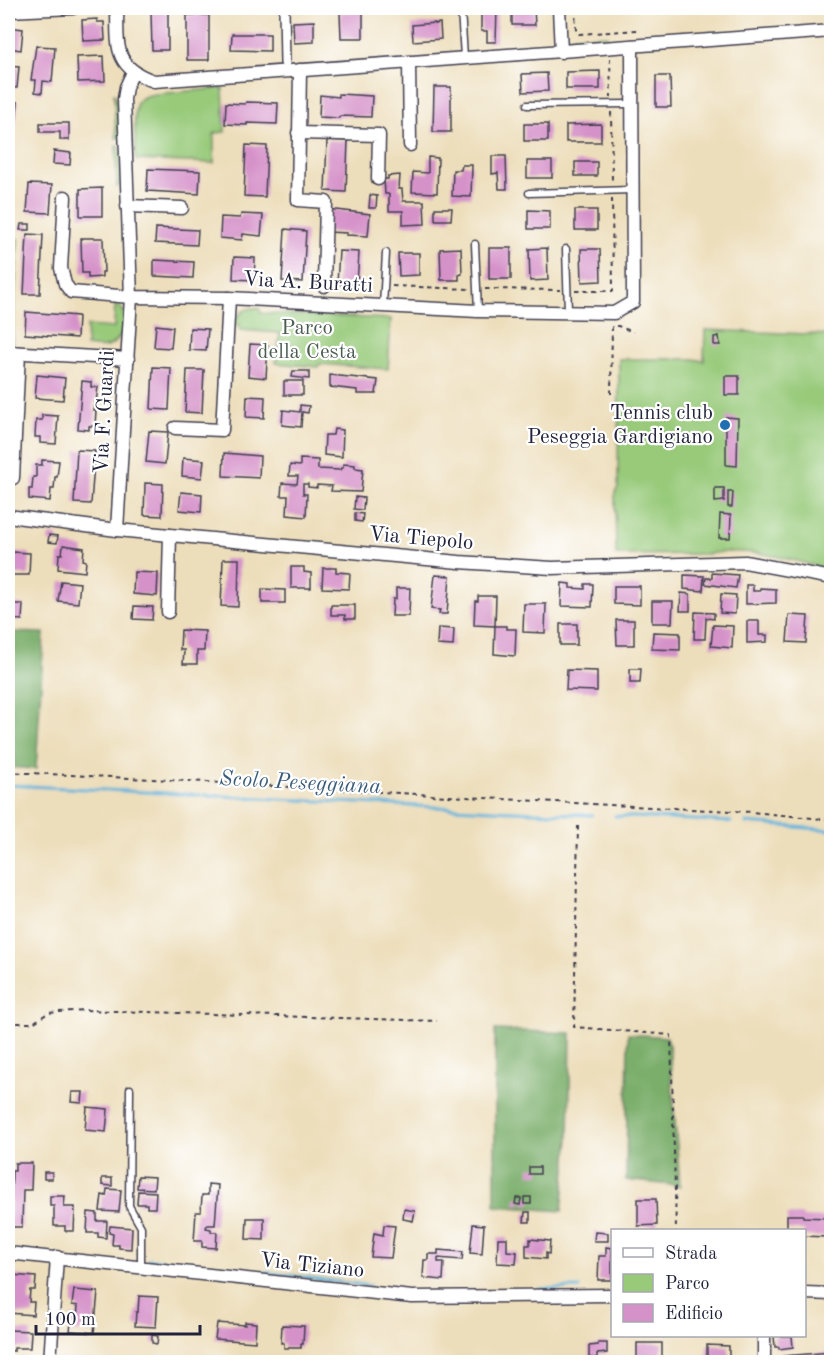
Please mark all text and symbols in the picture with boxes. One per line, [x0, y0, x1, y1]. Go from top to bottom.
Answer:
street label: Via A. Buratti [243, 269, 373, 297]
park label: Parco della Cesta [258, 318, 356, 363]
street label: Via F. Guardi [91, 350, 119, 474]
place label: Tennis club Peseggia Gardigiano [527, 403, 713, 448]
marker: Tennis club Peseggia Gardigiano [718, 418, 732, 432]
street label: Via Tiepolo [368, 524, 474, 554]
water label: Scolo Peseggiana [218, 768, 382, 798]
legend [611, 1229, 806, 1337]
text: Strada [665, 1245, 717, 1263]
street label: Via Tiziano [259, 1250, 365, 1282]
text: Parco [665, 1275, 710, 1293]
scale bar [36, 1298, 200, 1336]
text: Edificio [665, 1305, 723, 1323]
text: 100 m [45, 1311, 96, 1329]

